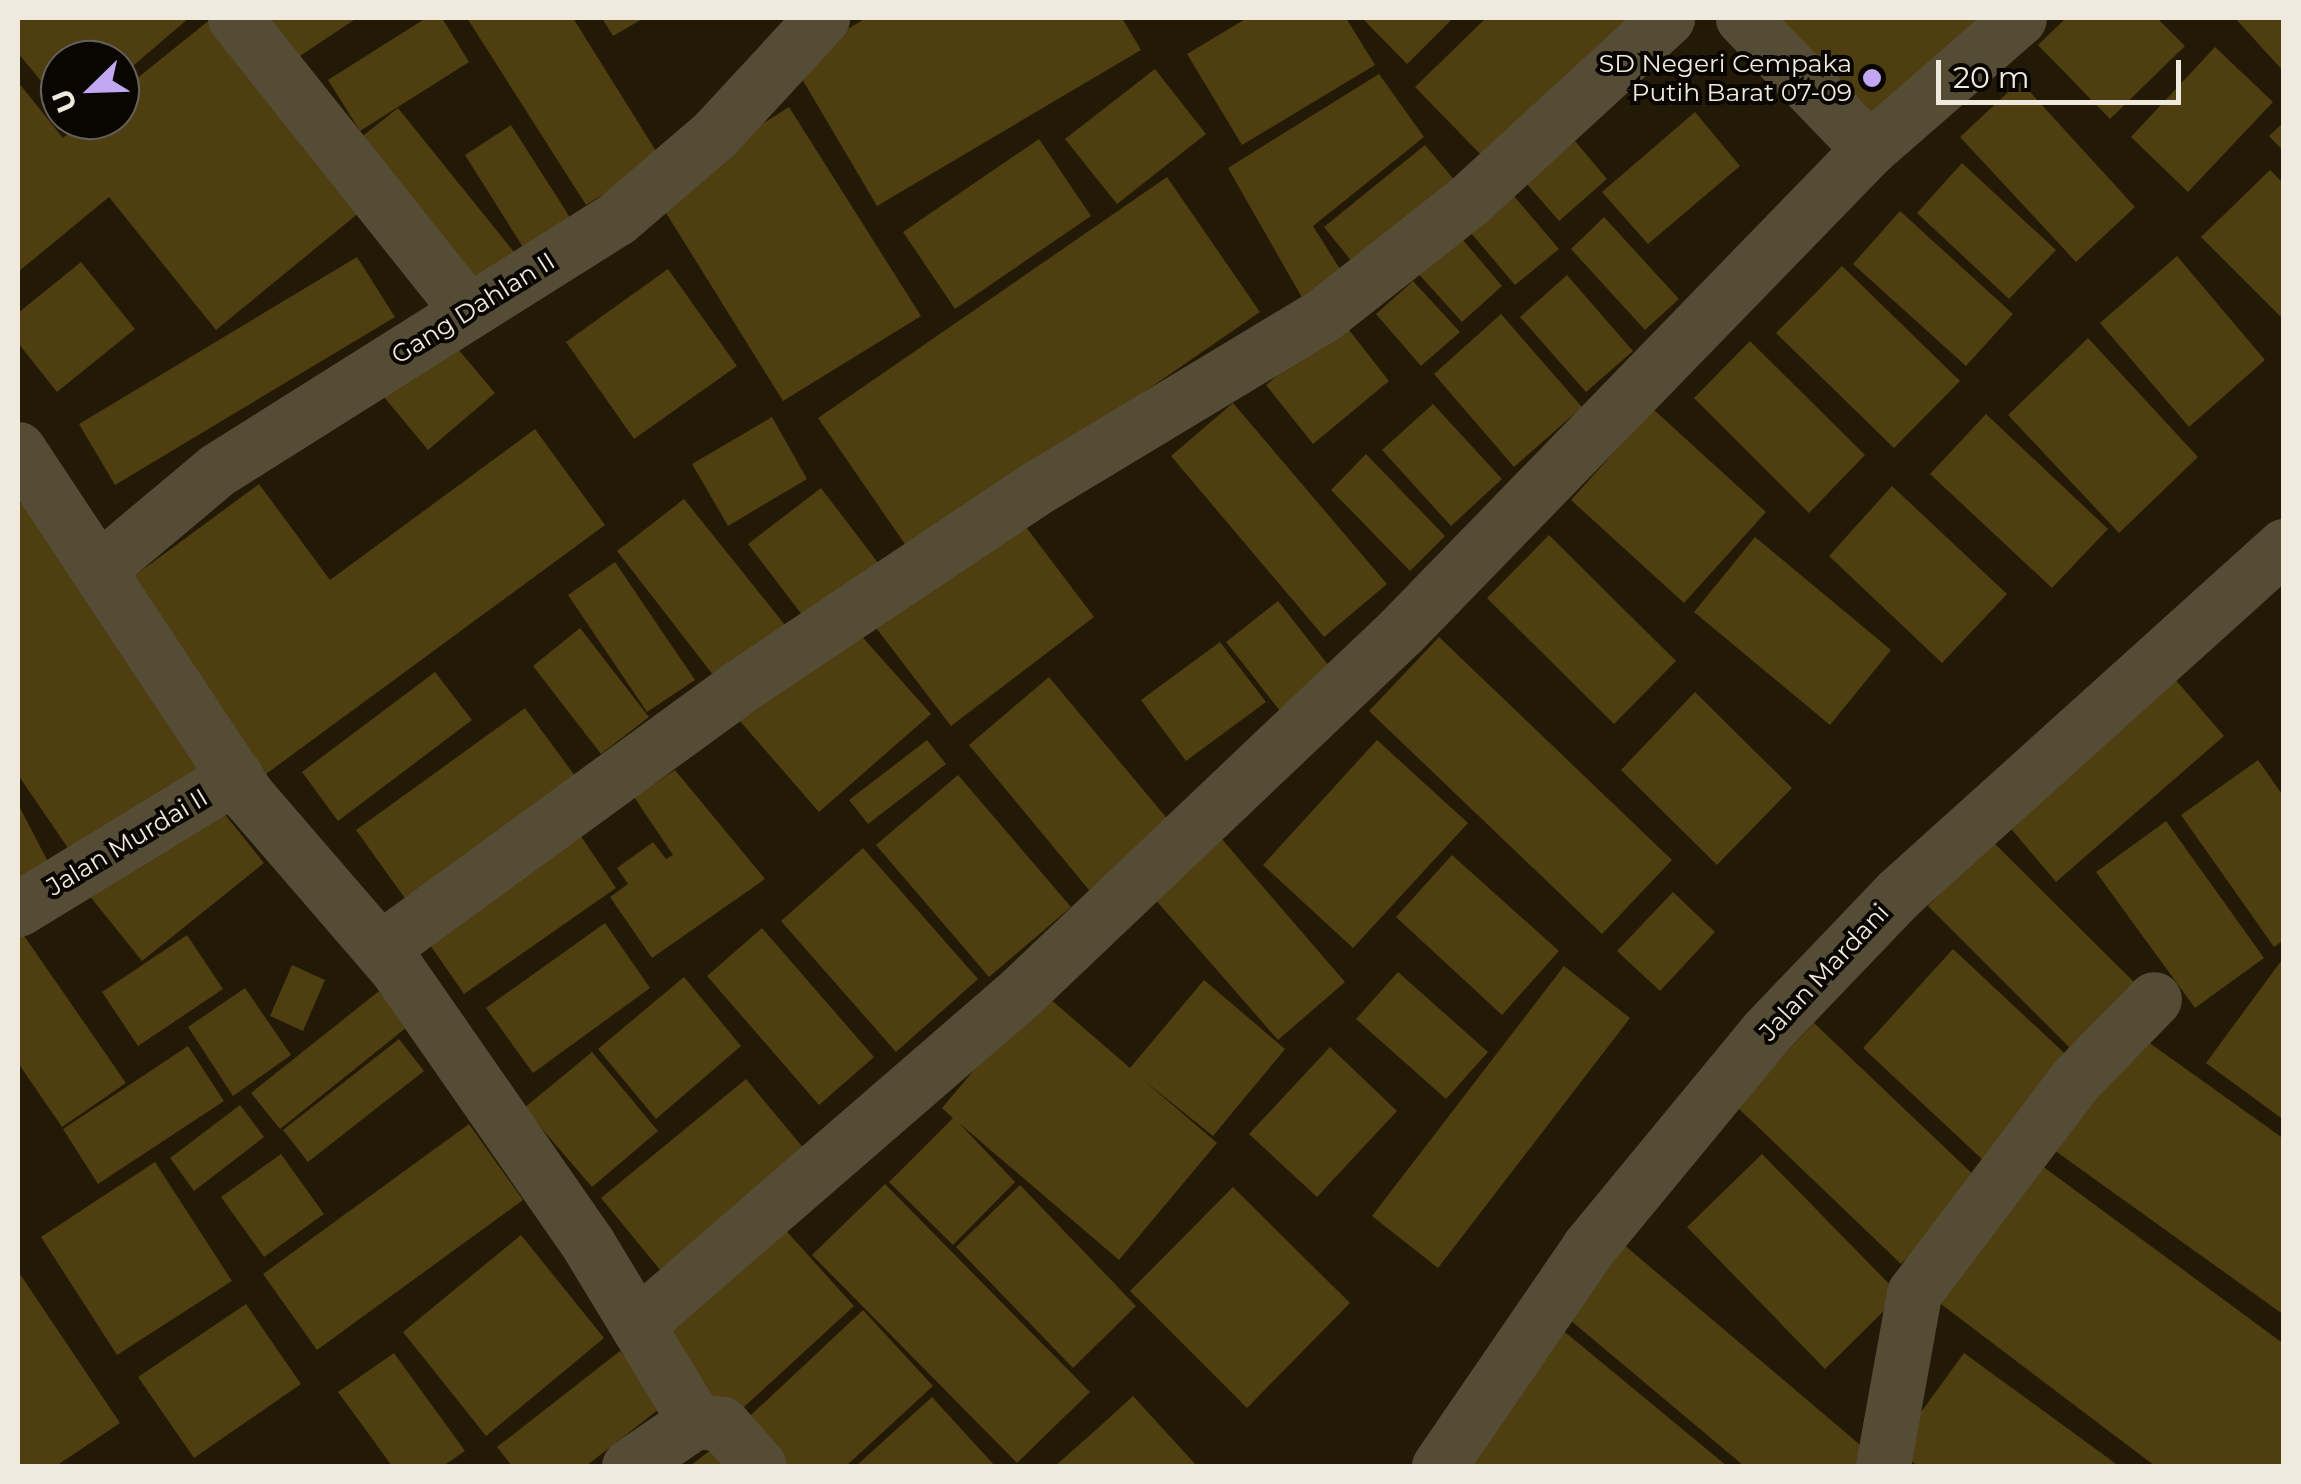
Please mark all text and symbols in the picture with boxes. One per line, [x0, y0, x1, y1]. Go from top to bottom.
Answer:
north arrow [40, 40, 140, 140]
scale bar [1941, 40, 2186, 102]
place label: SD Negeri Cempaka Putih Barat 07-09 [1599, 49, 1852, 108]
text: 20 m [1953, 59, 2030, 96]
marker: SD Negeri Cempaka Putih Barat 07-09 [1861, 67, 1883, 89]
text: U [44, 84, 84, 118]
street label: Gang Dahlan II [386, 246, 560, 370]
street label: Jalan Murdai II [41, 782, 213, 902]
street label: Jalan Mardani [1753, 897, 1895, 1047]

